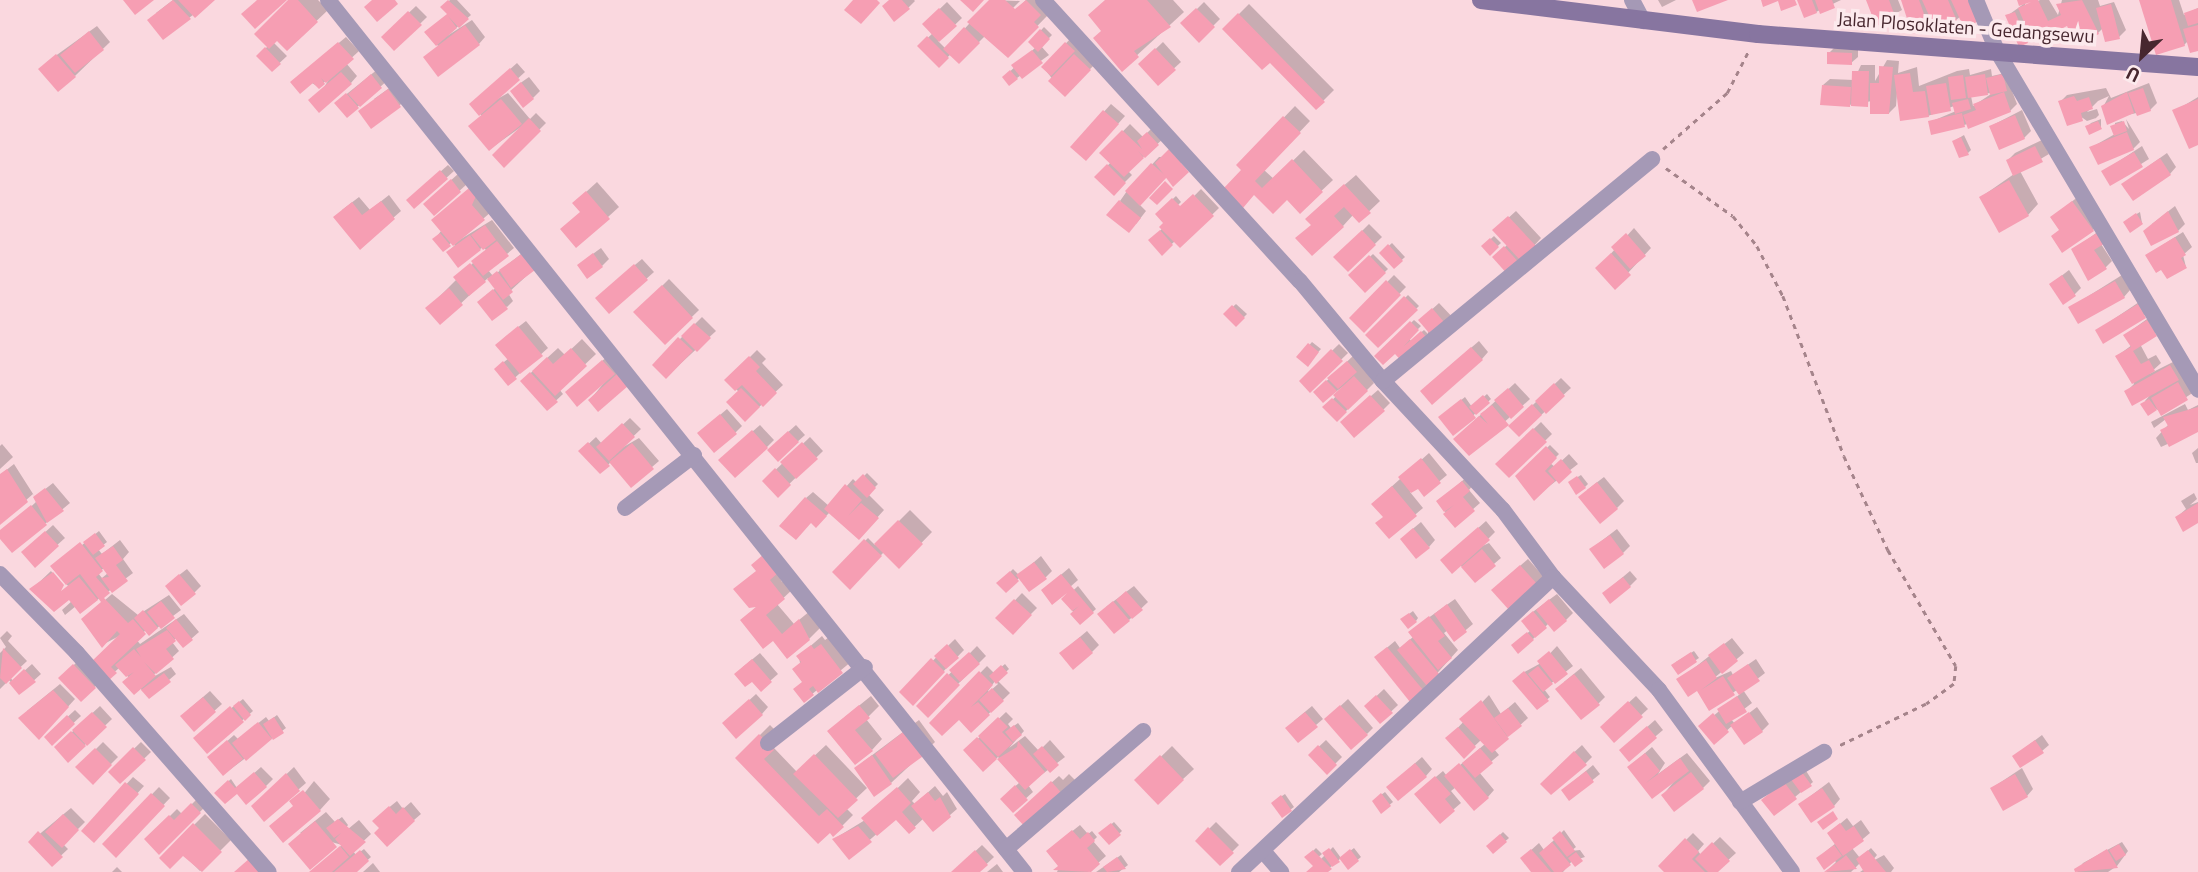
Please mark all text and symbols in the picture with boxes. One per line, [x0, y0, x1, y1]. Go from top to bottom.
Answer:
street label: Jalan Plosoklaten - Gedangsewu [1837, 7, 2095, 47]
north arrow [2107, 21, 2177, 91]
text: U [2121, 60, 2145, 91]

